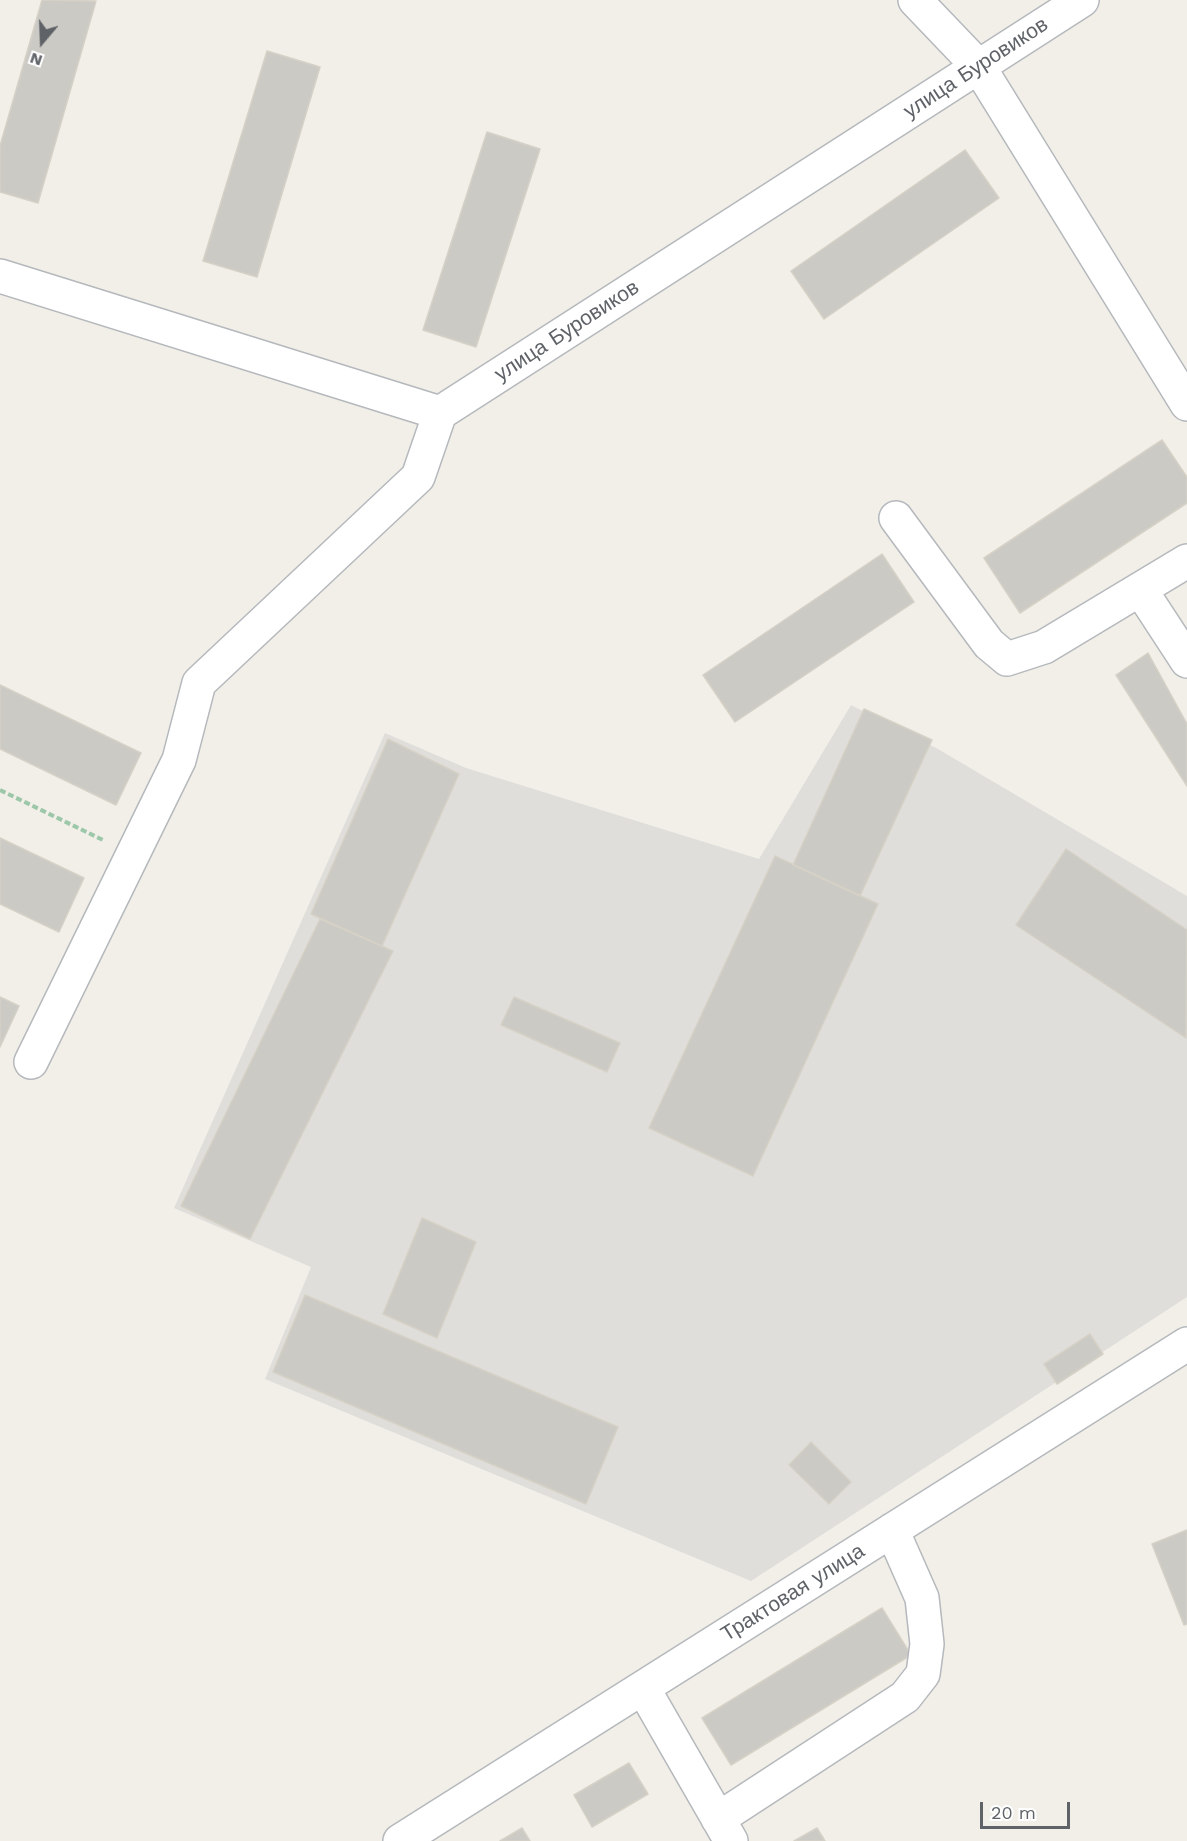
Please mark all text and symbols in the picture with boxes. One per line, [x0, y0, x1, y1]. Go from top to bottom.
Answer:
north arrow [12, 12, 72, 72]
street label: улица Буровиков [899, 12, 1053, 124]
text: N [27, 49, 45, 70]
street label: улица Буровиков [490, 275, 644, 387]
street label: Трактовая улица [717, 1539, 869, 1647]
scale bar [983, 1790, 1073, 1828]
text: 20 m [991, 1802, 1036, 1823]

